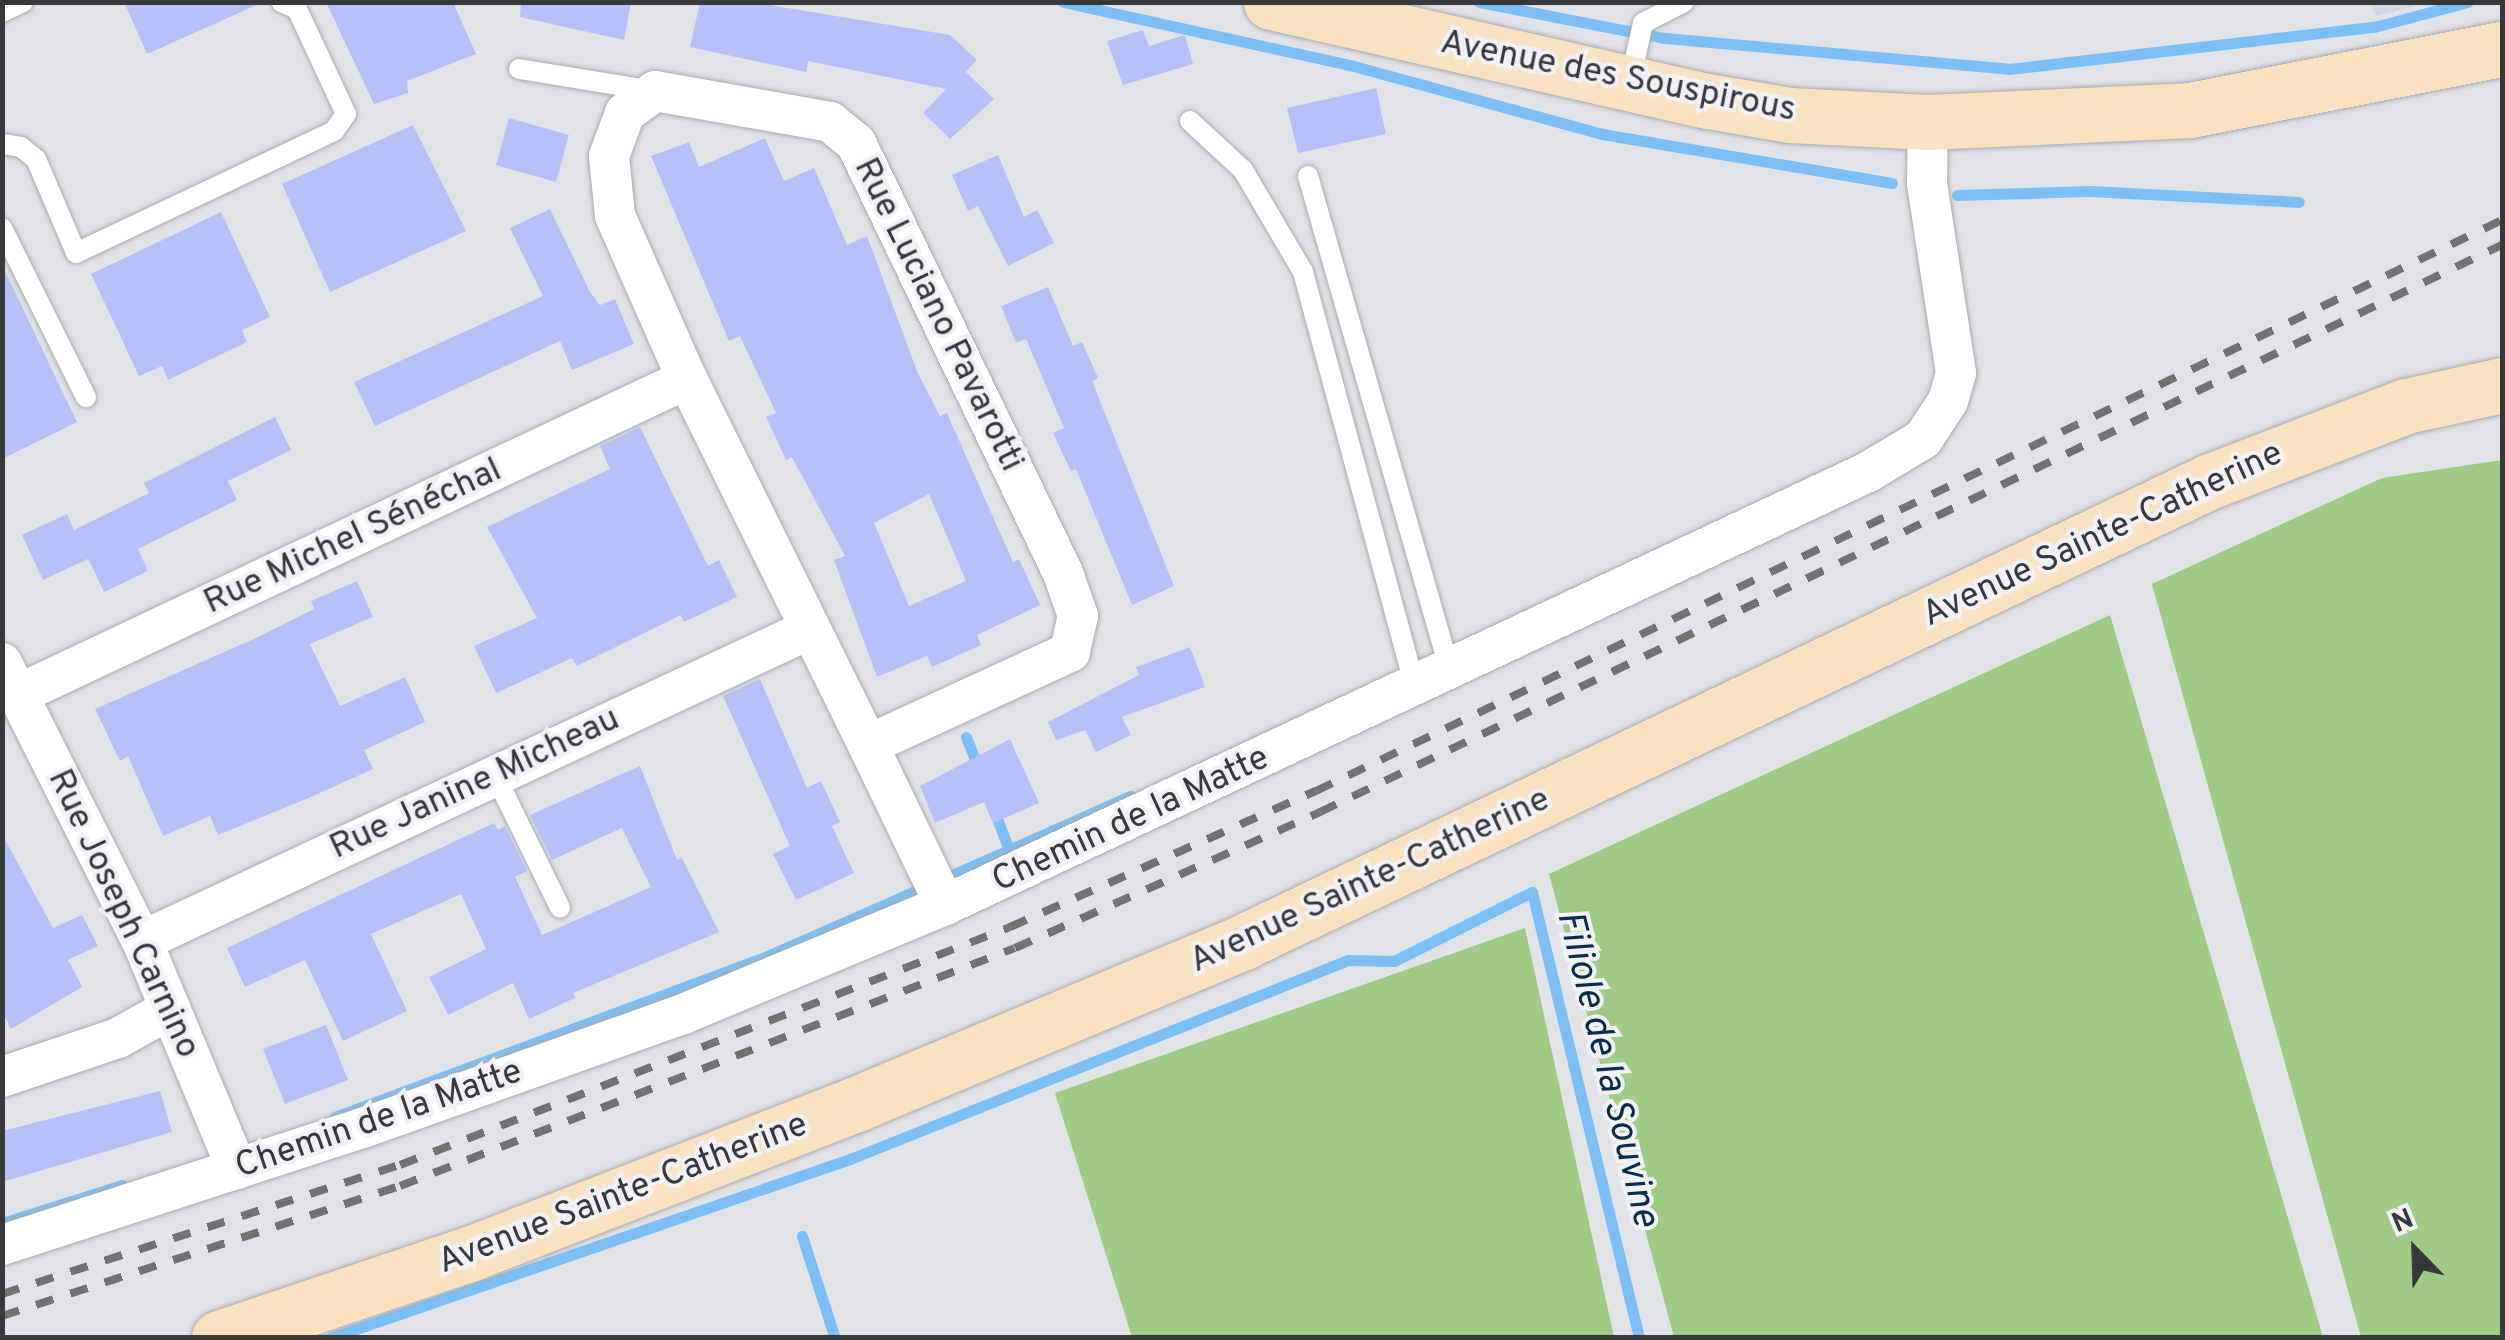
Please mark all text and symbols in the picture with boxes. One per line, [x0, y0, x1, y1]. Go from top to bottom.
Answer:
street label: Avenue des Souspirous [1437, 22, 1799, 132]
street label: Rue Luciano Pavarotti [844, 151, 1032, 479]
street label: Avenue Sainte-Catherine [1916, 433, 2290, 637]
street label: Rue Michel Sénéchal [198, 450, 508, 624]
street label: Rue Janine Micheau [324, 698, 626, 870]
street label: Chemin de la Matte [986, 737, 1276, 903]
street label: Rue Joseph Carnino [38, 763, 208, 1065]
street label: Avenue Sainte-Catherine [1183, 779, 1557, 983]
water label: Filiole de la Souvine [1545, 906, 1667, 1232]
street label: Chemin de la Matte [230, 1051, 528, 1189]
street label: Avenue Sainte-Catherine [432, 1104, 814, 1284]
north arrow [2365, 1200, 2465, 1300]
text: N [2387, 1202, 2420, 1243]

